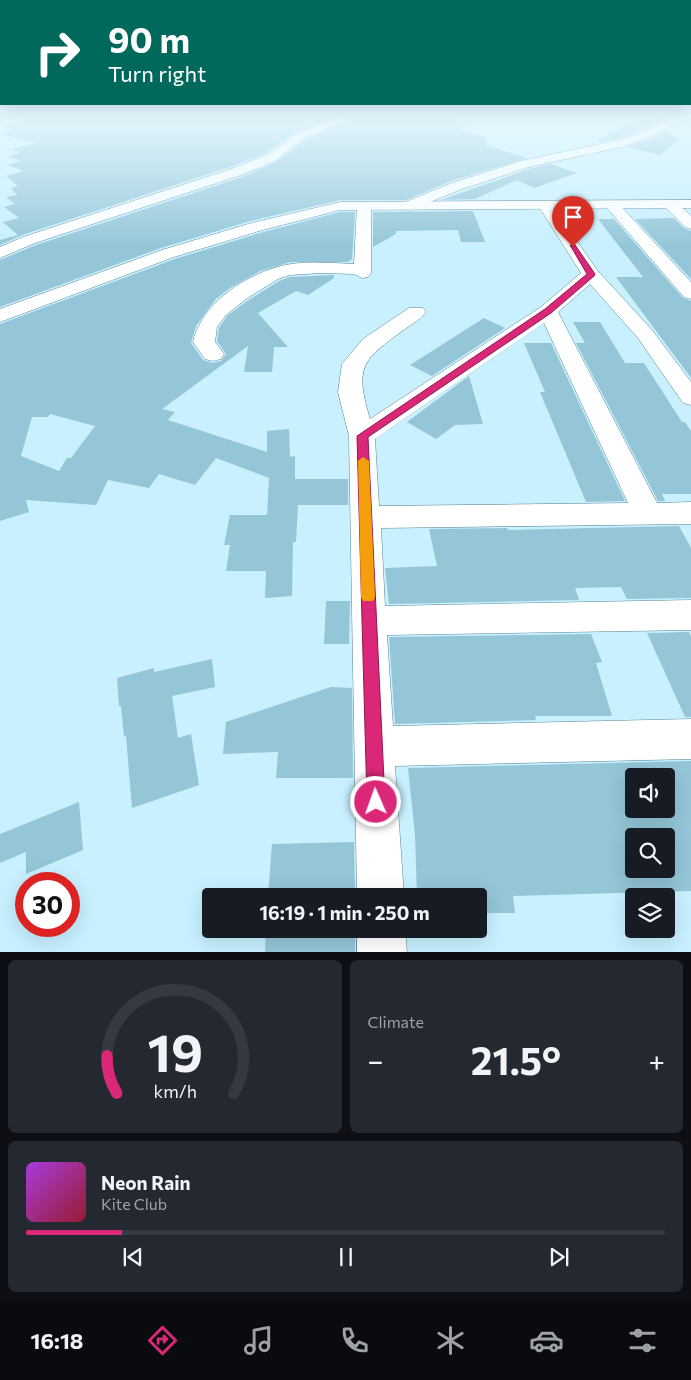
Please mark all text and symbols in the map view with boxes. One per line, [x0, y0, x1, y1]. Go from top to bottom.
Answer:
text: 90 m [108, 17, 190, 60]
icon: right [25, 20, 90, 85]
text: Turn right [108, 60, 206, 87]
pin [552, 196, 594, 247]
icon: arrive [559, 203, 587, 231]
map controls [625, 768, 675, 938]
button: sound [625, 768, 675, 818]
position arrow [349, 775, 401, 827]
button: search [625, 828, 675, 878]
speed limit sign: 30 [15, 872, 80, 937]
button: layers [625, 888, 675, 938]
text: 16:19 · 1 min · 250 m [259, 901, 430, 924]
text: Climate [368, 1012, 424, 1031]
text: 19 [147, 1019, 203, 1083]
text: 21.5° [471, 1036, 561, 1083]
text: − [368, 1043, 383, 1077]
text: + [649, 1043, 665, 1077]
text: km/h [153, 1080, 196, 1102]
text: Neon Rain [101, 1171, 191, 1194]
text: Kite Club [101, 1194, 167, 1213]
icon: previous [119, 1243, 147, 1271]
icon: pause [332, 1243, 360, 1271]
icon: next [545, 1243, 573, 1271]
icon: directions [145, 1323, 180, 1358]
icon: music [241, 1323, 276, 1358]
icon: phone [337, 1323, 372, 1358]
icon: climate [433, 1323, 468, 1358]
icon: car [529, 1323, 564, 1358]
icon: filters [625, 1323, 660, 1358]
text: 16:18 [31, 1327, 83, 1354]

